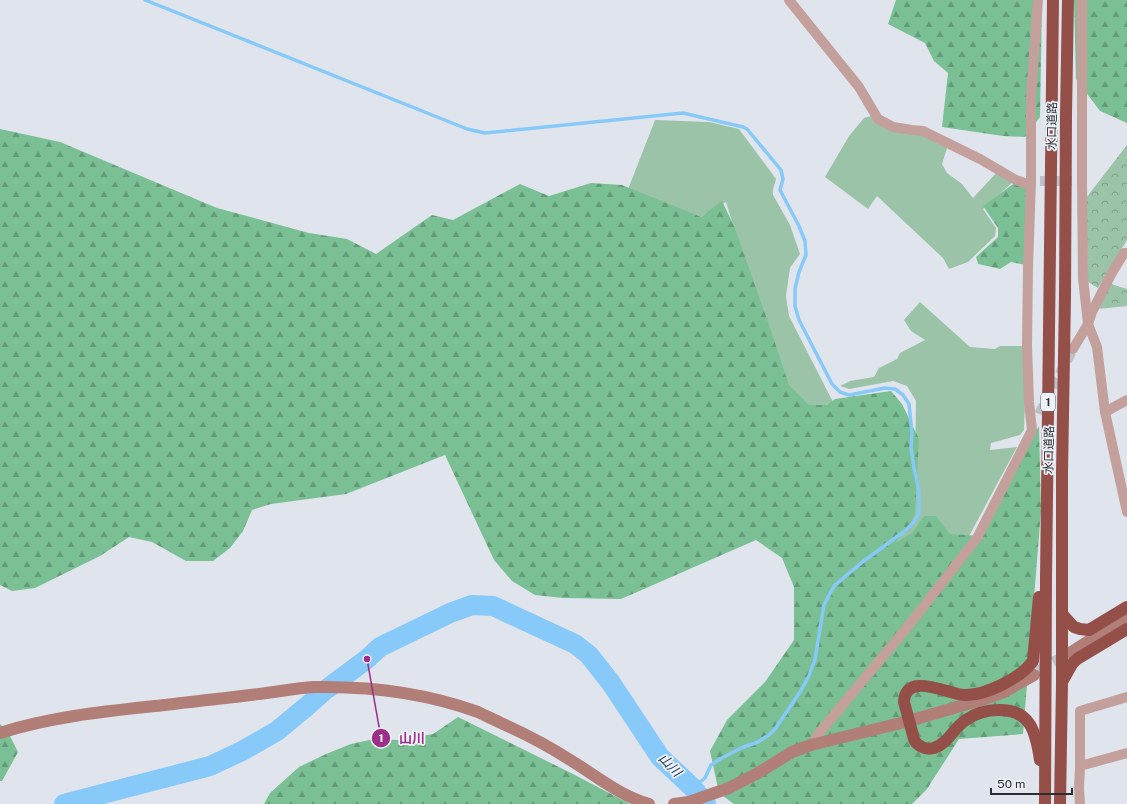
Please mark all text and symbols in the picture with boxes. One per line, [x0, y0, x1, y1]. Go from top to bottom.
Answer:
street label: 水口道路 [1045, 102, 1059, 150]
road number: 1 [1041, 393, 1055, 411]
street label: 水口道路 [1042, 426, 1056, 474]
callout: 山川 [371, 726, 433, 751]
text: 1 [378, 731, 384, 745]
text: 山川 [399, 731, 425, 746]
water label: 山川 [655, 750, 686, 781]
scale bar [991, 770, 1072, 796]
text: 50 m [997, 777, 1025, 791]

